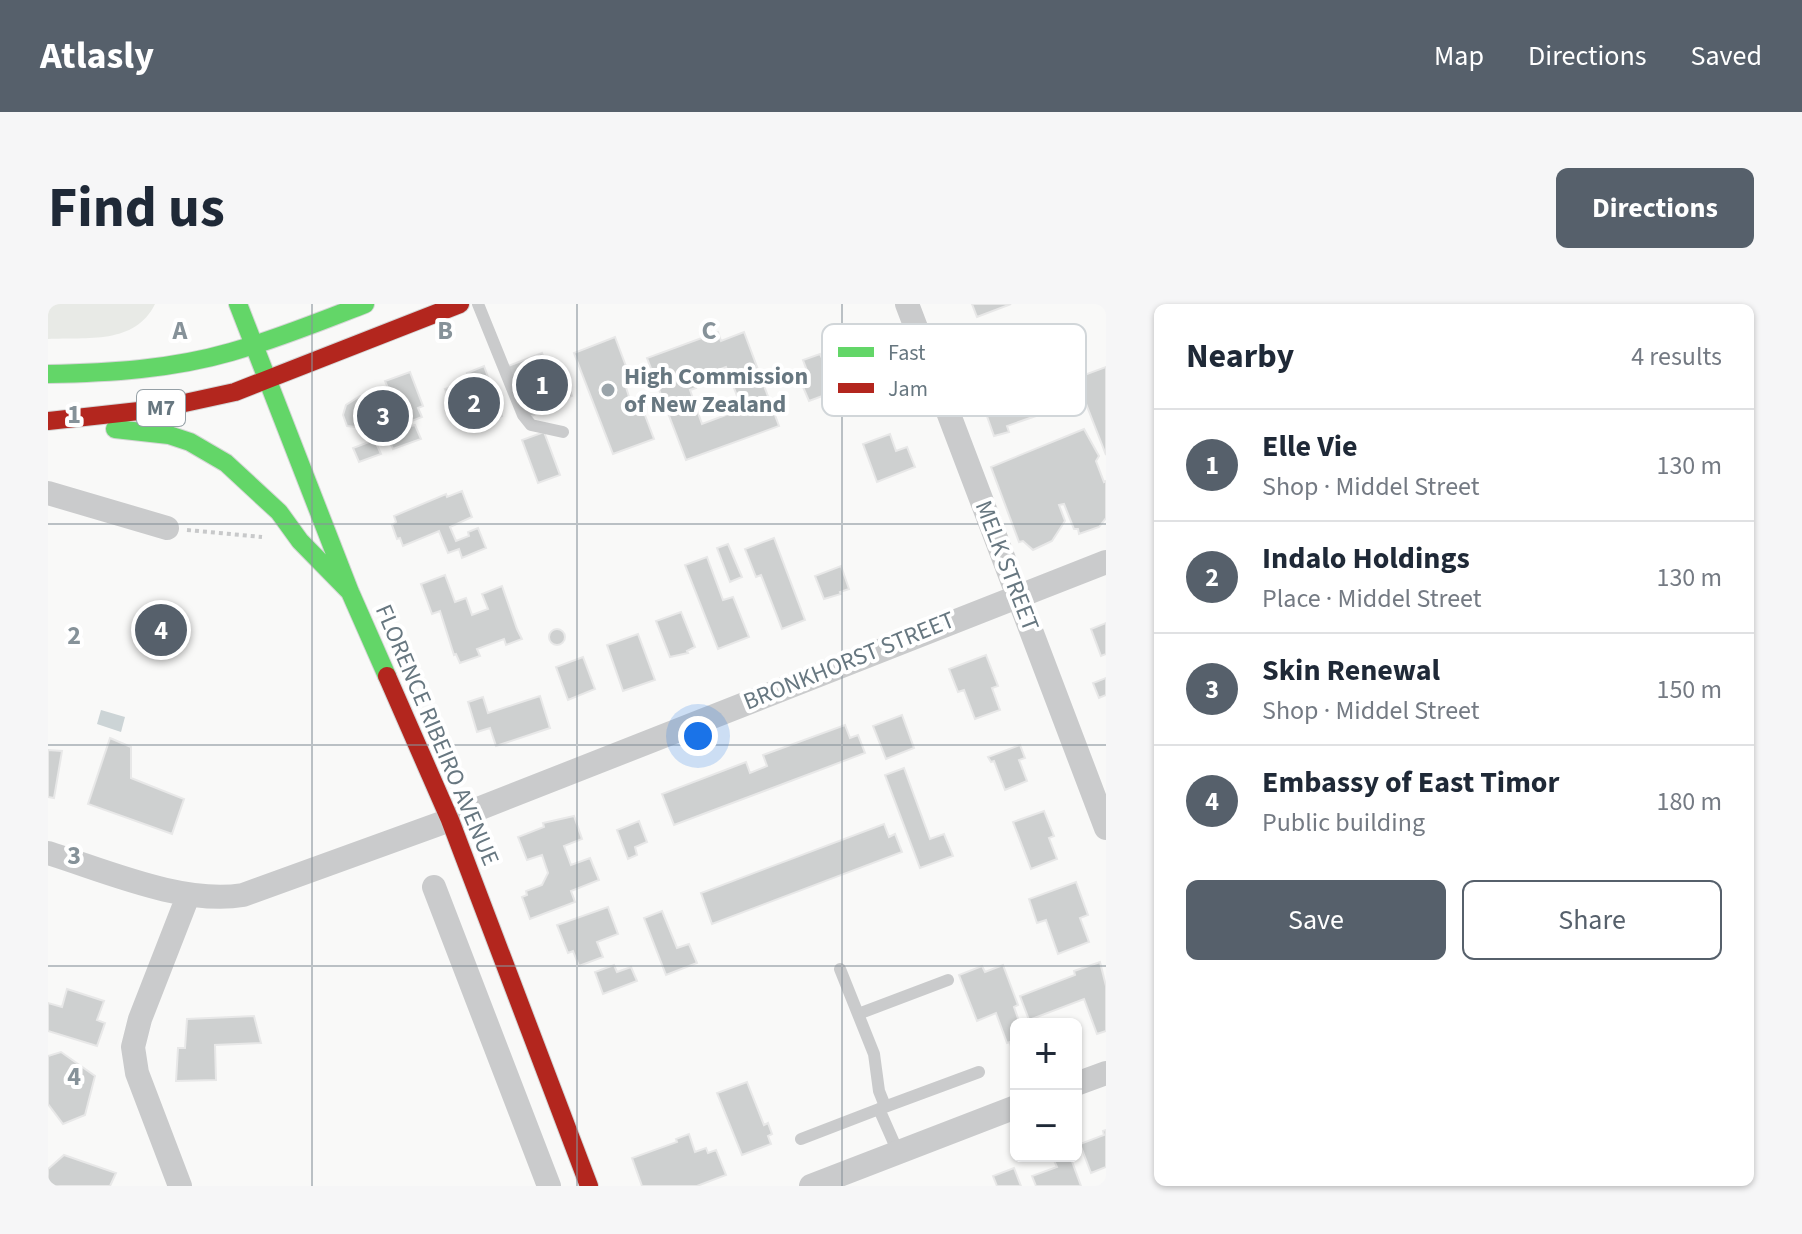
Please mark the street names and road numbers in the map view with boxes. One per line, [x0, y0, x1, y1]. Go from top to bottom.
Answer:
road number: M7 [137, 390, 185, 426]
street label: MELK STREET [966, 496, 1048, 637]
street label: FLORENCE RIBEIRO AVENUE [366, 599, 508, 871]
street label: BRONKHORST STREET [738, 603, 960, 719]

